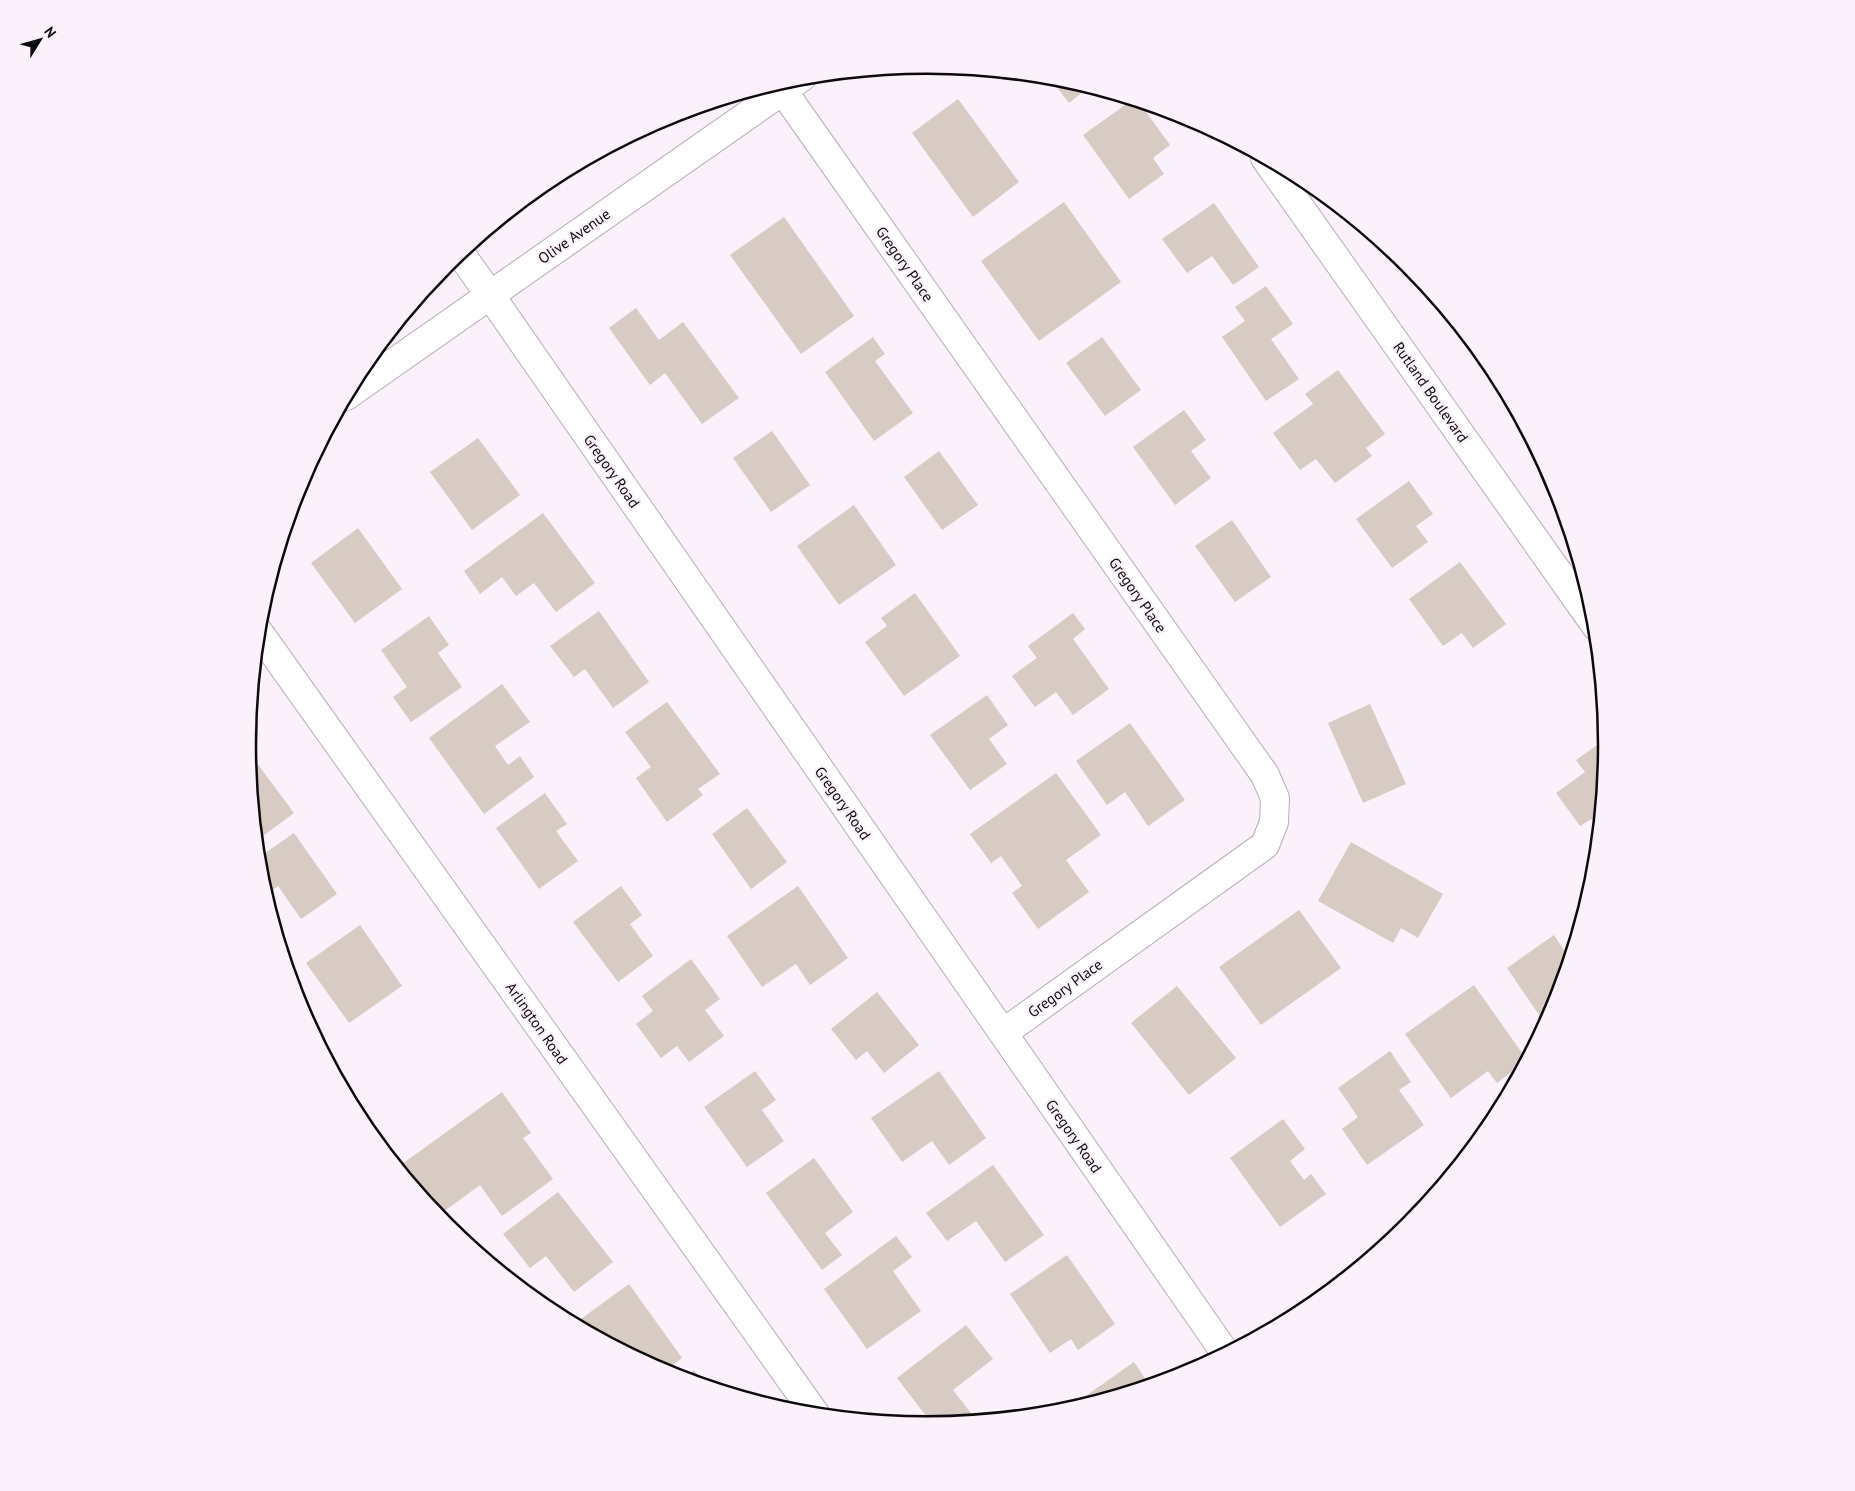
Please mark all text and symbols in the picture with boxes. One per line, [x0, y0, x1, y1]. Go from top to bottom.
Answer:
north arrow [15, 15, 65, 65]
text: N [40, 23, 60, 41]
street label: Olive Avenue [534, 204, 614, 268]
street label: Gregory Place [872, 223, 938, 305]
street label: Rutland Boulevard [1389, 338, 1473, 446]
street label: Gregory Road [580, 431, 644, 511]
street label: Gregory Place [1105, 554, 1171, 636]
street label: Gregory Road [811, 763, 875, 843]
street label: Gregory Place [1024, 955, 1106, 1021]
street label: Arlington Road [502, 978, 572, 1068]
street label: Gregory Road [1042, 1096, 1106, 1176]

